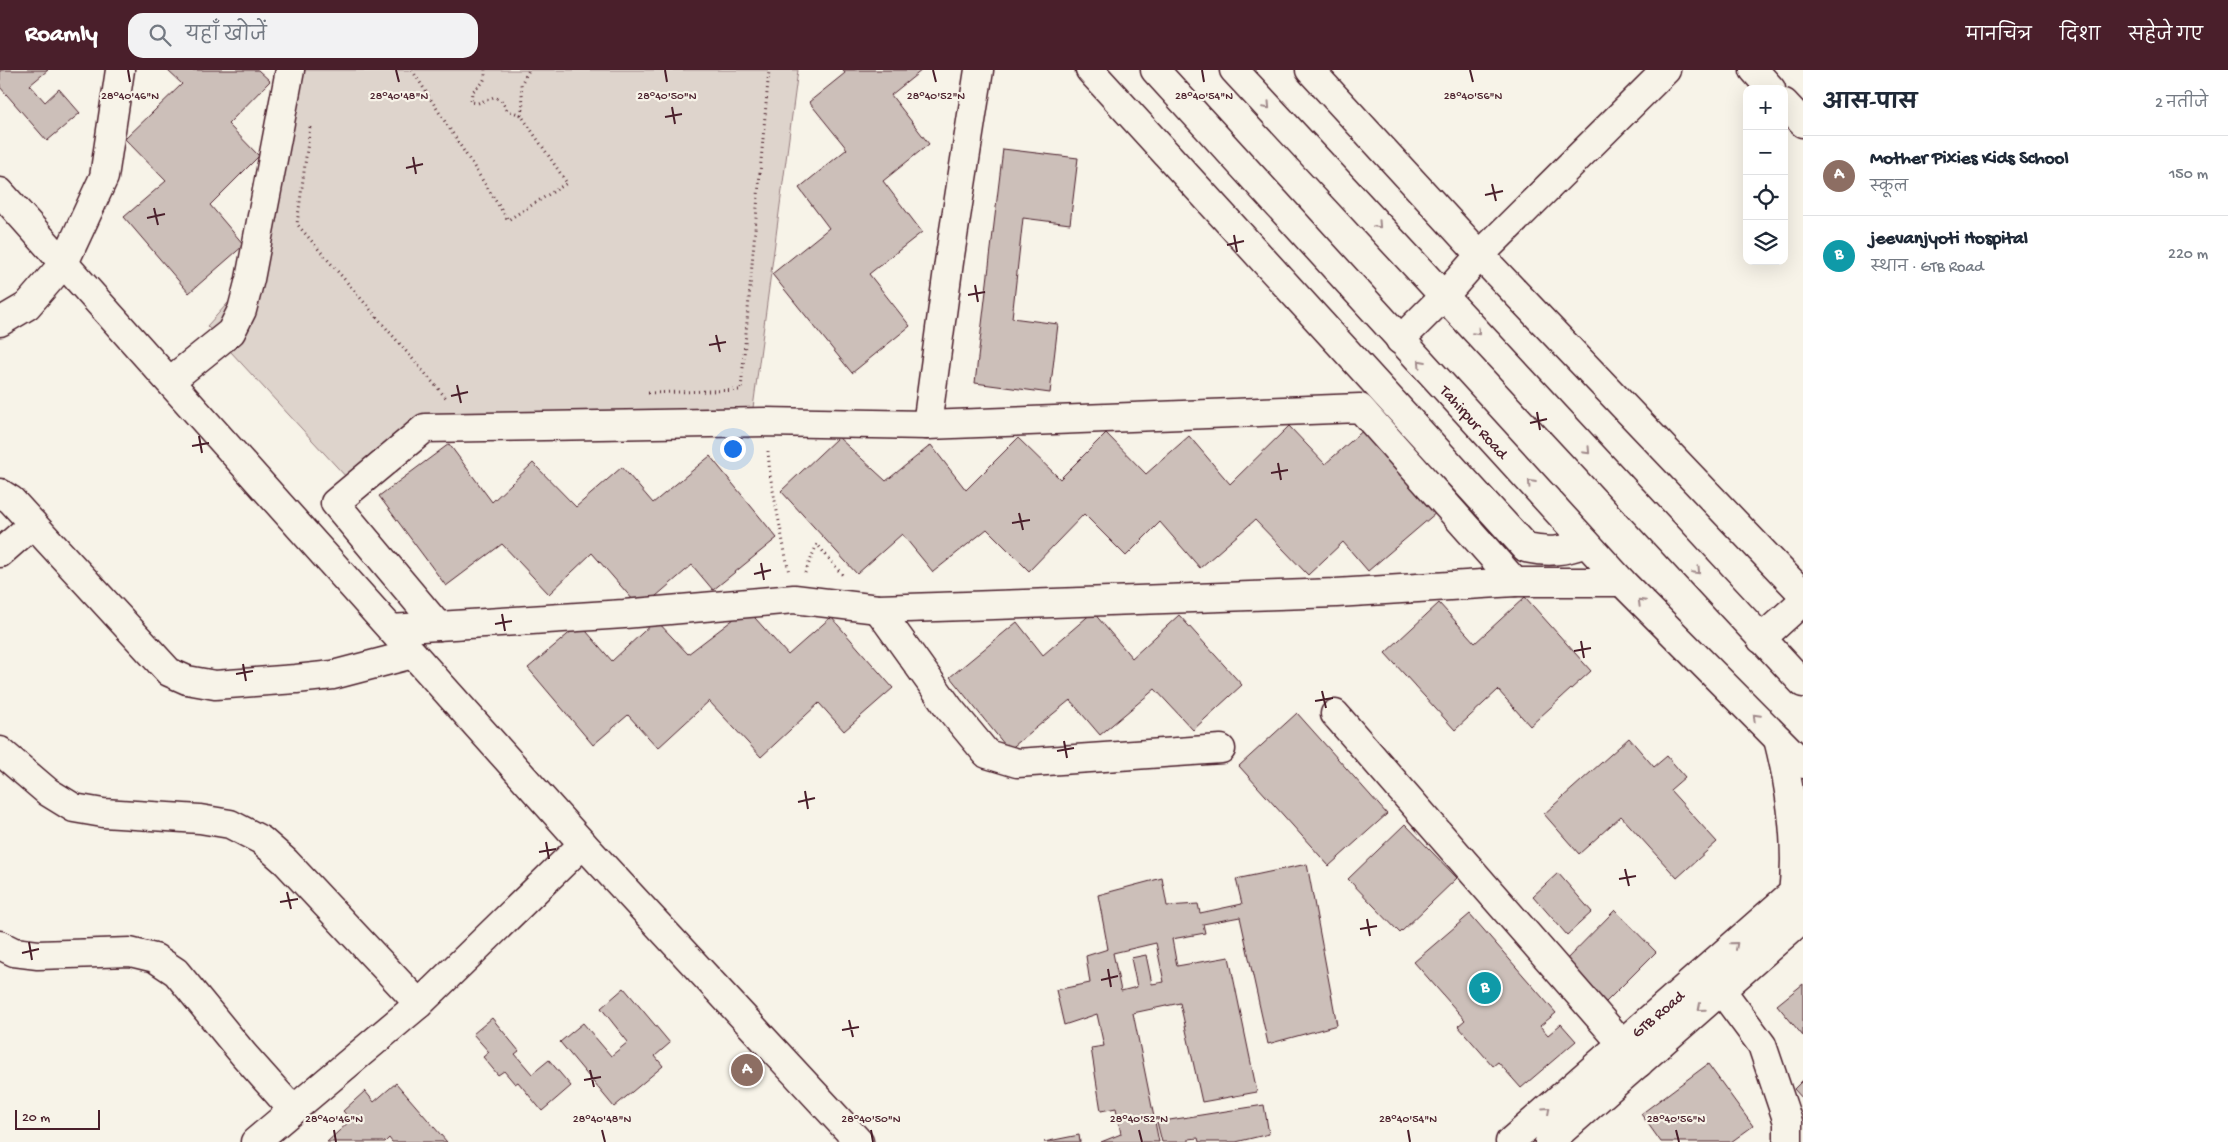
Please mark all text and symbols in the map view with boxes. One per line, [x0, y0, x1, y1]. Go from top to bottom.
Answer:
search box [128, 13, 478, 58]
text: Roamly [25, 21, 98, 50]
icon: search [146, 21, 174, 49]
text: यहाँ खोजें [186, 25, 267, 48]
text: मानचित्र [1966, 26, 2032, 47]
text: दिशा [2060, 26, 2101, 47]
text: सहेजे गए [2129, 26, 2203, 47]
map controls [1743, 85, 1788, 265]
button: + [1743, 85, 1788, 130]
text: 28°40'46"N [101, 90, 159, 104]
text: 28°40'48"N [370, 90, 428, 104]
text: 28°40'50"N [637, 90, 697, 104]
text: 28°40'52"N [907, 90, 965, 104]
text: 28°40'54"N [1175, 90, 1233, 104]
text: 28°40'56"N [1444, 90, 1502, 104]
text: आस-पास [1823, 92, 1917, 117]
text: 2 नतीजे [2155, 95, 2208, 114]
one-way arrow [1261, 100, 1270, 109]
button: − [1743, 130, 1788, 175]
text: Mother Pixies Kids School [1870, 148, 2069, 171]
text: A [1834, 166, 1844, 185]
text: 150 m [2169, 166, 2208, 185]
button: locate [1743, 175, 1788, 220]
text: स्कूल [1870, 179, 1908, 198]
one-way arrow [1372, 219, 1381, 228]
button: layers [1743, 220, 1788, 265]
text: jeevanjyoti Hospital [1870, 228, 2028, 251]
text: B [1835, 246, 1843, 265]
text: 220 m [2168, 246, 2208, 265]
text: स्थान · GTB Road [1870, 259, 1984, 278]
one-way arrow [1471, 326, 1480, 335]
one-way arrow [1418, 359, 1427, 368]
street label: Tahirpur Road [1434, 382, 1512, 465]
your location [720, 436, 746, 462]
one-way arrow [1581, 446, 1590, 455]
one-way arrow [1528, 479, 1537, 488]
one-way arrow [1691, 565, 1700, 574]
one-way arrow [1638, 599, 1647, 608]
one-way arrow [1753, 714, 1762, 723]
one-way arrow [1729, 942, 1738, 951]
pin: B [1469, 969, 1501, 1007]
street label: GTB Road [1629, 987, 1691, 1043]
one-way arrow [1698, 1002, 1707, 1011]
pin: A [731, 1051, 763, 1089]
one-way arrow [1541, 1106, 1550, 1115]
scale bar [15, 1107, 100, 1130]
text: 20 m [22, 1110, 50, 1127]
text: 28°40'46"N [305, 1113, 363, 1127]
text: 28°40'48"N [573, 1113, 631, 1127]
text: 28°40'50"N [841, 1113, 901, 1127]
text: 28°40'52"N [1110, 1113, 1168, 1127]
text: 28°40'54"N [1379, 1113, 1437, 1127]
text: 28°40'56"N [1647, 1113, 1705, 1127]

